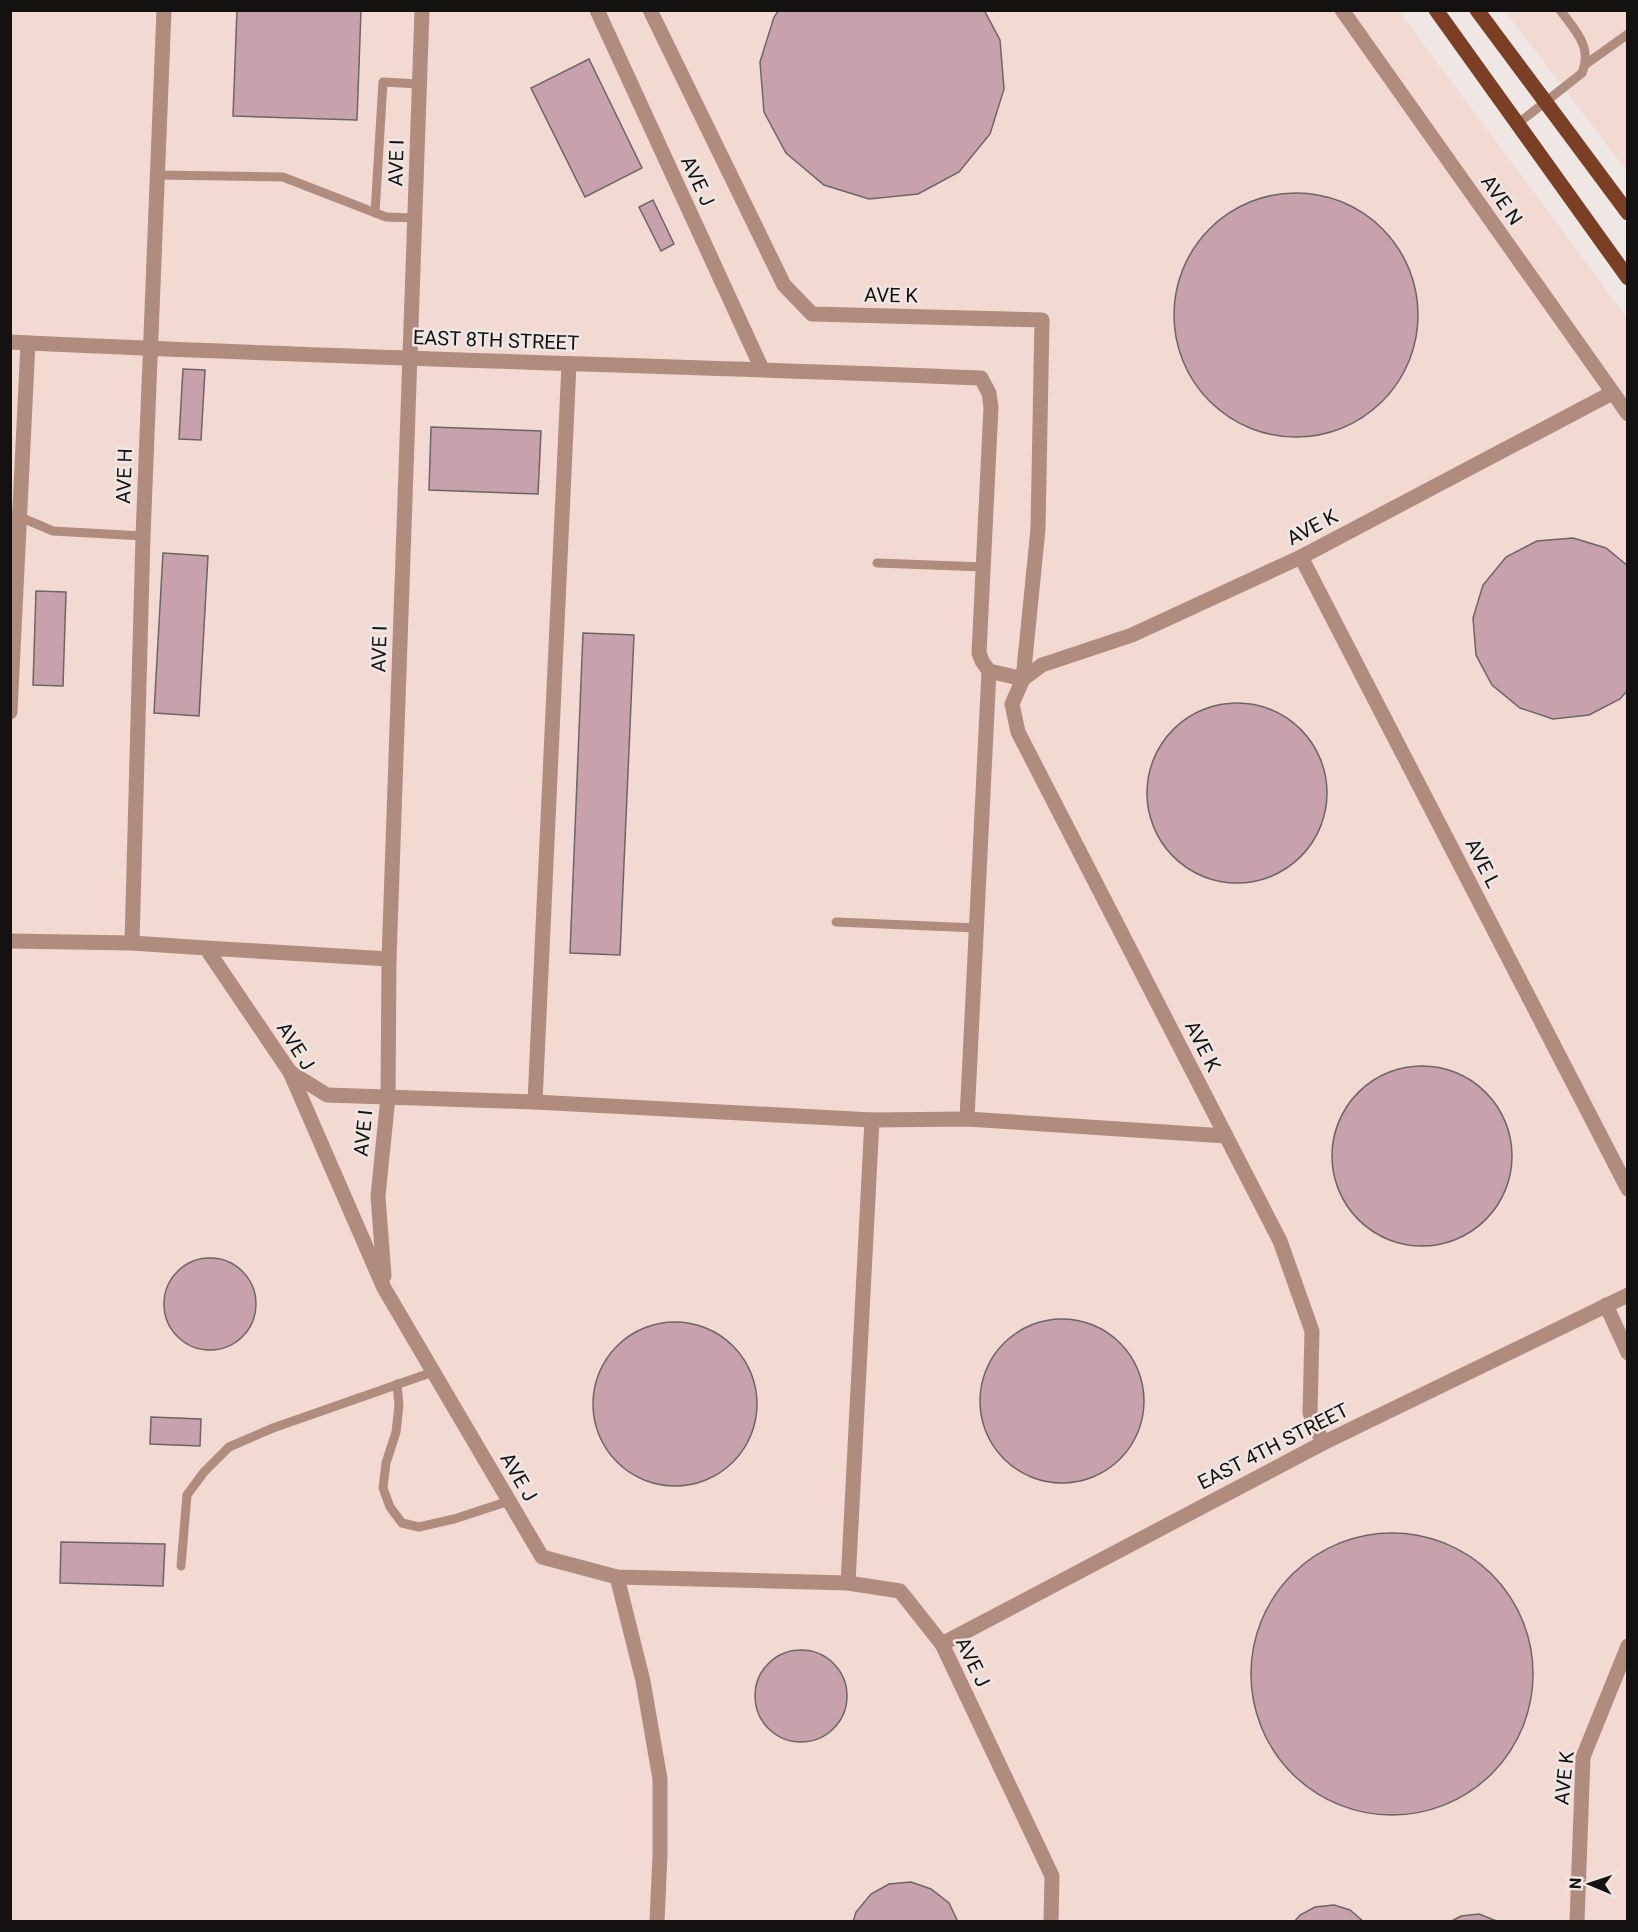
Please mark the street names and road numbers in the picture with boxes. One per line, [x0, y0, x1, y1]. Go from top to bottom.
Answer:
street label: AVE I [383, 139, 409, 187]
street label: AVE J [676, 152, 720, 210]
street label: AVE N [1476, 170, 1528, 230]
street label: AVE K [864, 283, 919, 307]
street label: EAST 8TH STREET [413, 325, 580, 355]
street label: AVE H [111, 448, 137, 504]
street label: AVE K [1283, 504, 1342, 550]
street label: AVE I [366, 625, 392, 673]
street label: AVE L [1460, 834, 1506, 892]
street label: AVE J [272, 1017, 320, 1075]
street label: AVE K [1180, 1017, 1226, 1076]
street label: AVE I [349, 1109, 377, 1157]
street label: EAST 4TH STREET [1194, 1398, 1353, 1494]
street label: AVE J [496, 1448, 542, 1506]
street label: AVE J [951, 1633, 995, 1691]
street label: AVE K [1549, 1750, 1579, 1806]

